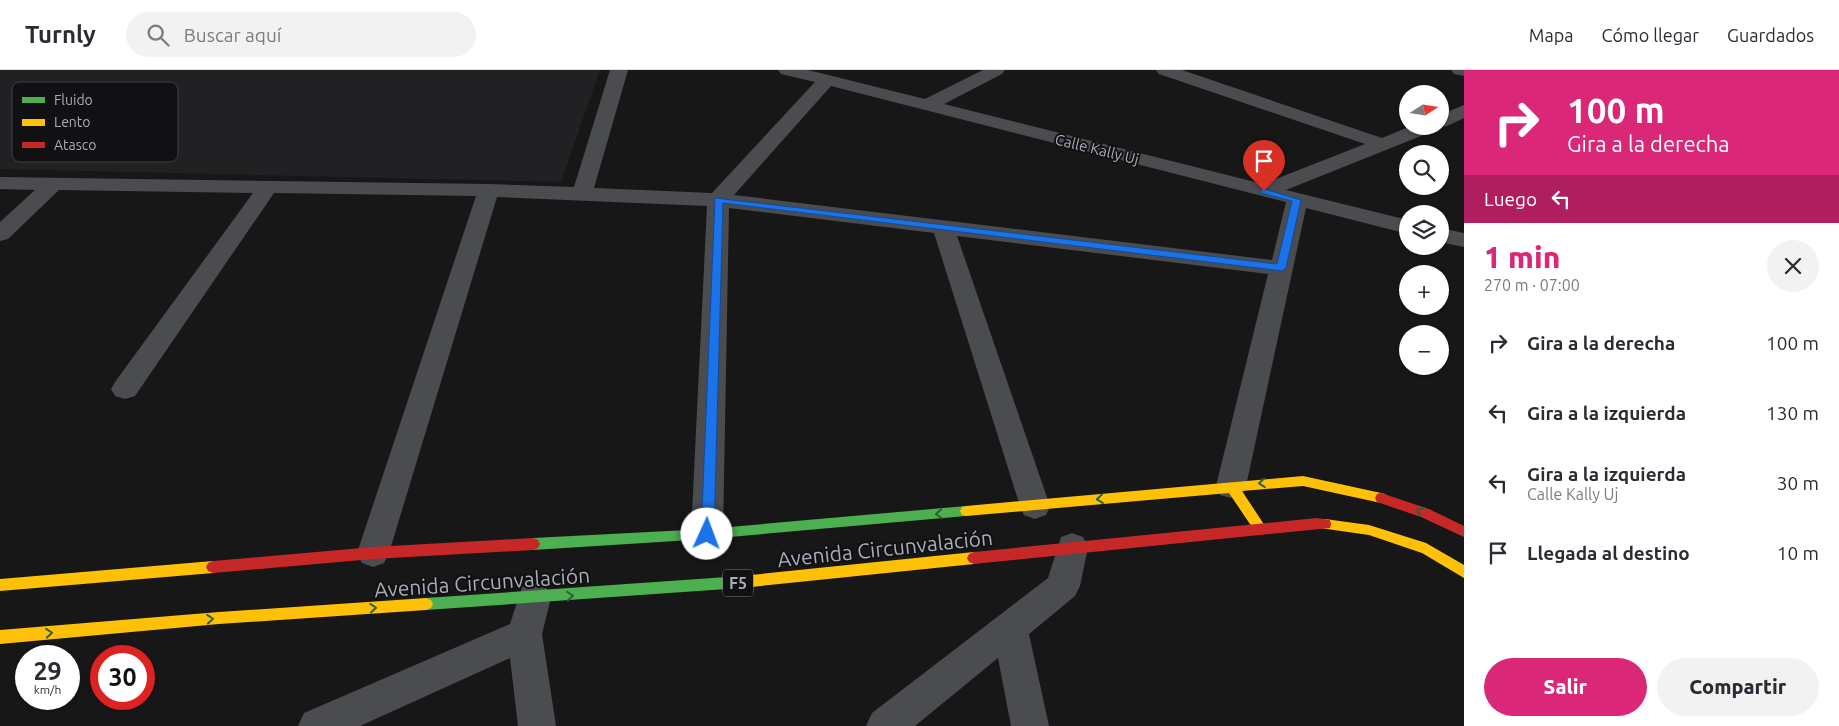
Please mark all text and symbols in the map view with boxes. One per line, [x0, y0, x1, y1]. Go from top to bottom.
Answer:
search box [126, 12, 476, 57]
text: Turnly [25, 21, 96, 48]
icon: search [144, 21, 172, 49]
text: Buscar aquí [184, 24, 281, 46]
text: Mapa [1529, 25, 1574, 45]
text: Cómo llegar [1602, 25, 1699, 45]
text: Guardados [1727, 25, 1814, 45]
legend [12, 82, 178, 162]
north arrow [1399, 85, 1449, 135]
map controls [1399, 85, 1449, 375]
icon: right [1484, 90, 1549, 155]
text: 100 m [1567, 90, 1665, 130]
text: Fluido [54, 92, 93, 108]
text: Lento [54, 114, 91, 130]
street label: Calle Kally Uj [1053, 130, 1141, 168]
text: Gira a la derecha [1567, 131, 1730, 156]
text: Atasco [54, 137, 97, 153]
pin [1243, 140, 1285, 191]
button: search [1399, 145, 1449, 195]
icon: arrive [1250, 147, 1278, 175]
icon: left [1547, 185, 1575, 213]
text: Luego [1484, 188, 1537, 210]
button: layers [1399, 205, 1449, 255]
text: 1 min [1484, 240, 1560, 274]
button: close [1767, 240, 1819, 292]
button: + [1399, 265, 1449, 315]
text: 270 m · 07:00 [1484, 276, 1580, 294]
button: − [1399, 325, 1449, 375]
icon: right [1484, 329, 1512, 357]
text: Gira a la derecha [1527, 332, 1675, 354]
text: 100 m [1766, 332, 1819, 354]
icon: left [1484, 399, 1512, 427]
text: Gira a la izquierda [1527, 402, 1686, 424]
text: 130 m [1766, 402, 1819, 424]
text: Gira a la izquierda [1527, 463, 1686, 485]
icon: left [1484, 469, 1512, 497]
text: 30 m [1777, 472, 1819, 494]
one-way arrow [1258, 478, 1266, 489]
text: Calle Kally Uj [1527, 485, 1618, 503]
one-way arrow [1096, 493, 1104, 504]
position arrow [680, 507, 732, 559]
one-way arrow [1416, 507, 1425, 518]
one-way arrow [934, 508, 942, 519]
street label: Avenida Circunvalación [776, 525, 994, 571]
icon: arrive [1484, 539, 1512, 567]
text: Llegada al destino [1527, 542, 1690, 564]
text: 10 m [1777, 542, 1819, 564]
street label: Avenida Circunvalación [373, 562, 591, 602]
road number: F5 [723, 569, 753, 596]
one-way arrow [566, 590, 574, 601]
one-way arrow [369, 603, 377, 614]
one-way arrow [207, 613, 215, 624]
one-way arrow [45, 628, 53, 639]
speed limit sign: 30 [90, 645, 155, 710]
text: 29 [33, 657, 62, 685]
button: Salir [1484, 658, 1647, 716]
button: Compartir [1657, 658, 1819, 716]
text: km/h [34, 683, 61, 696]

